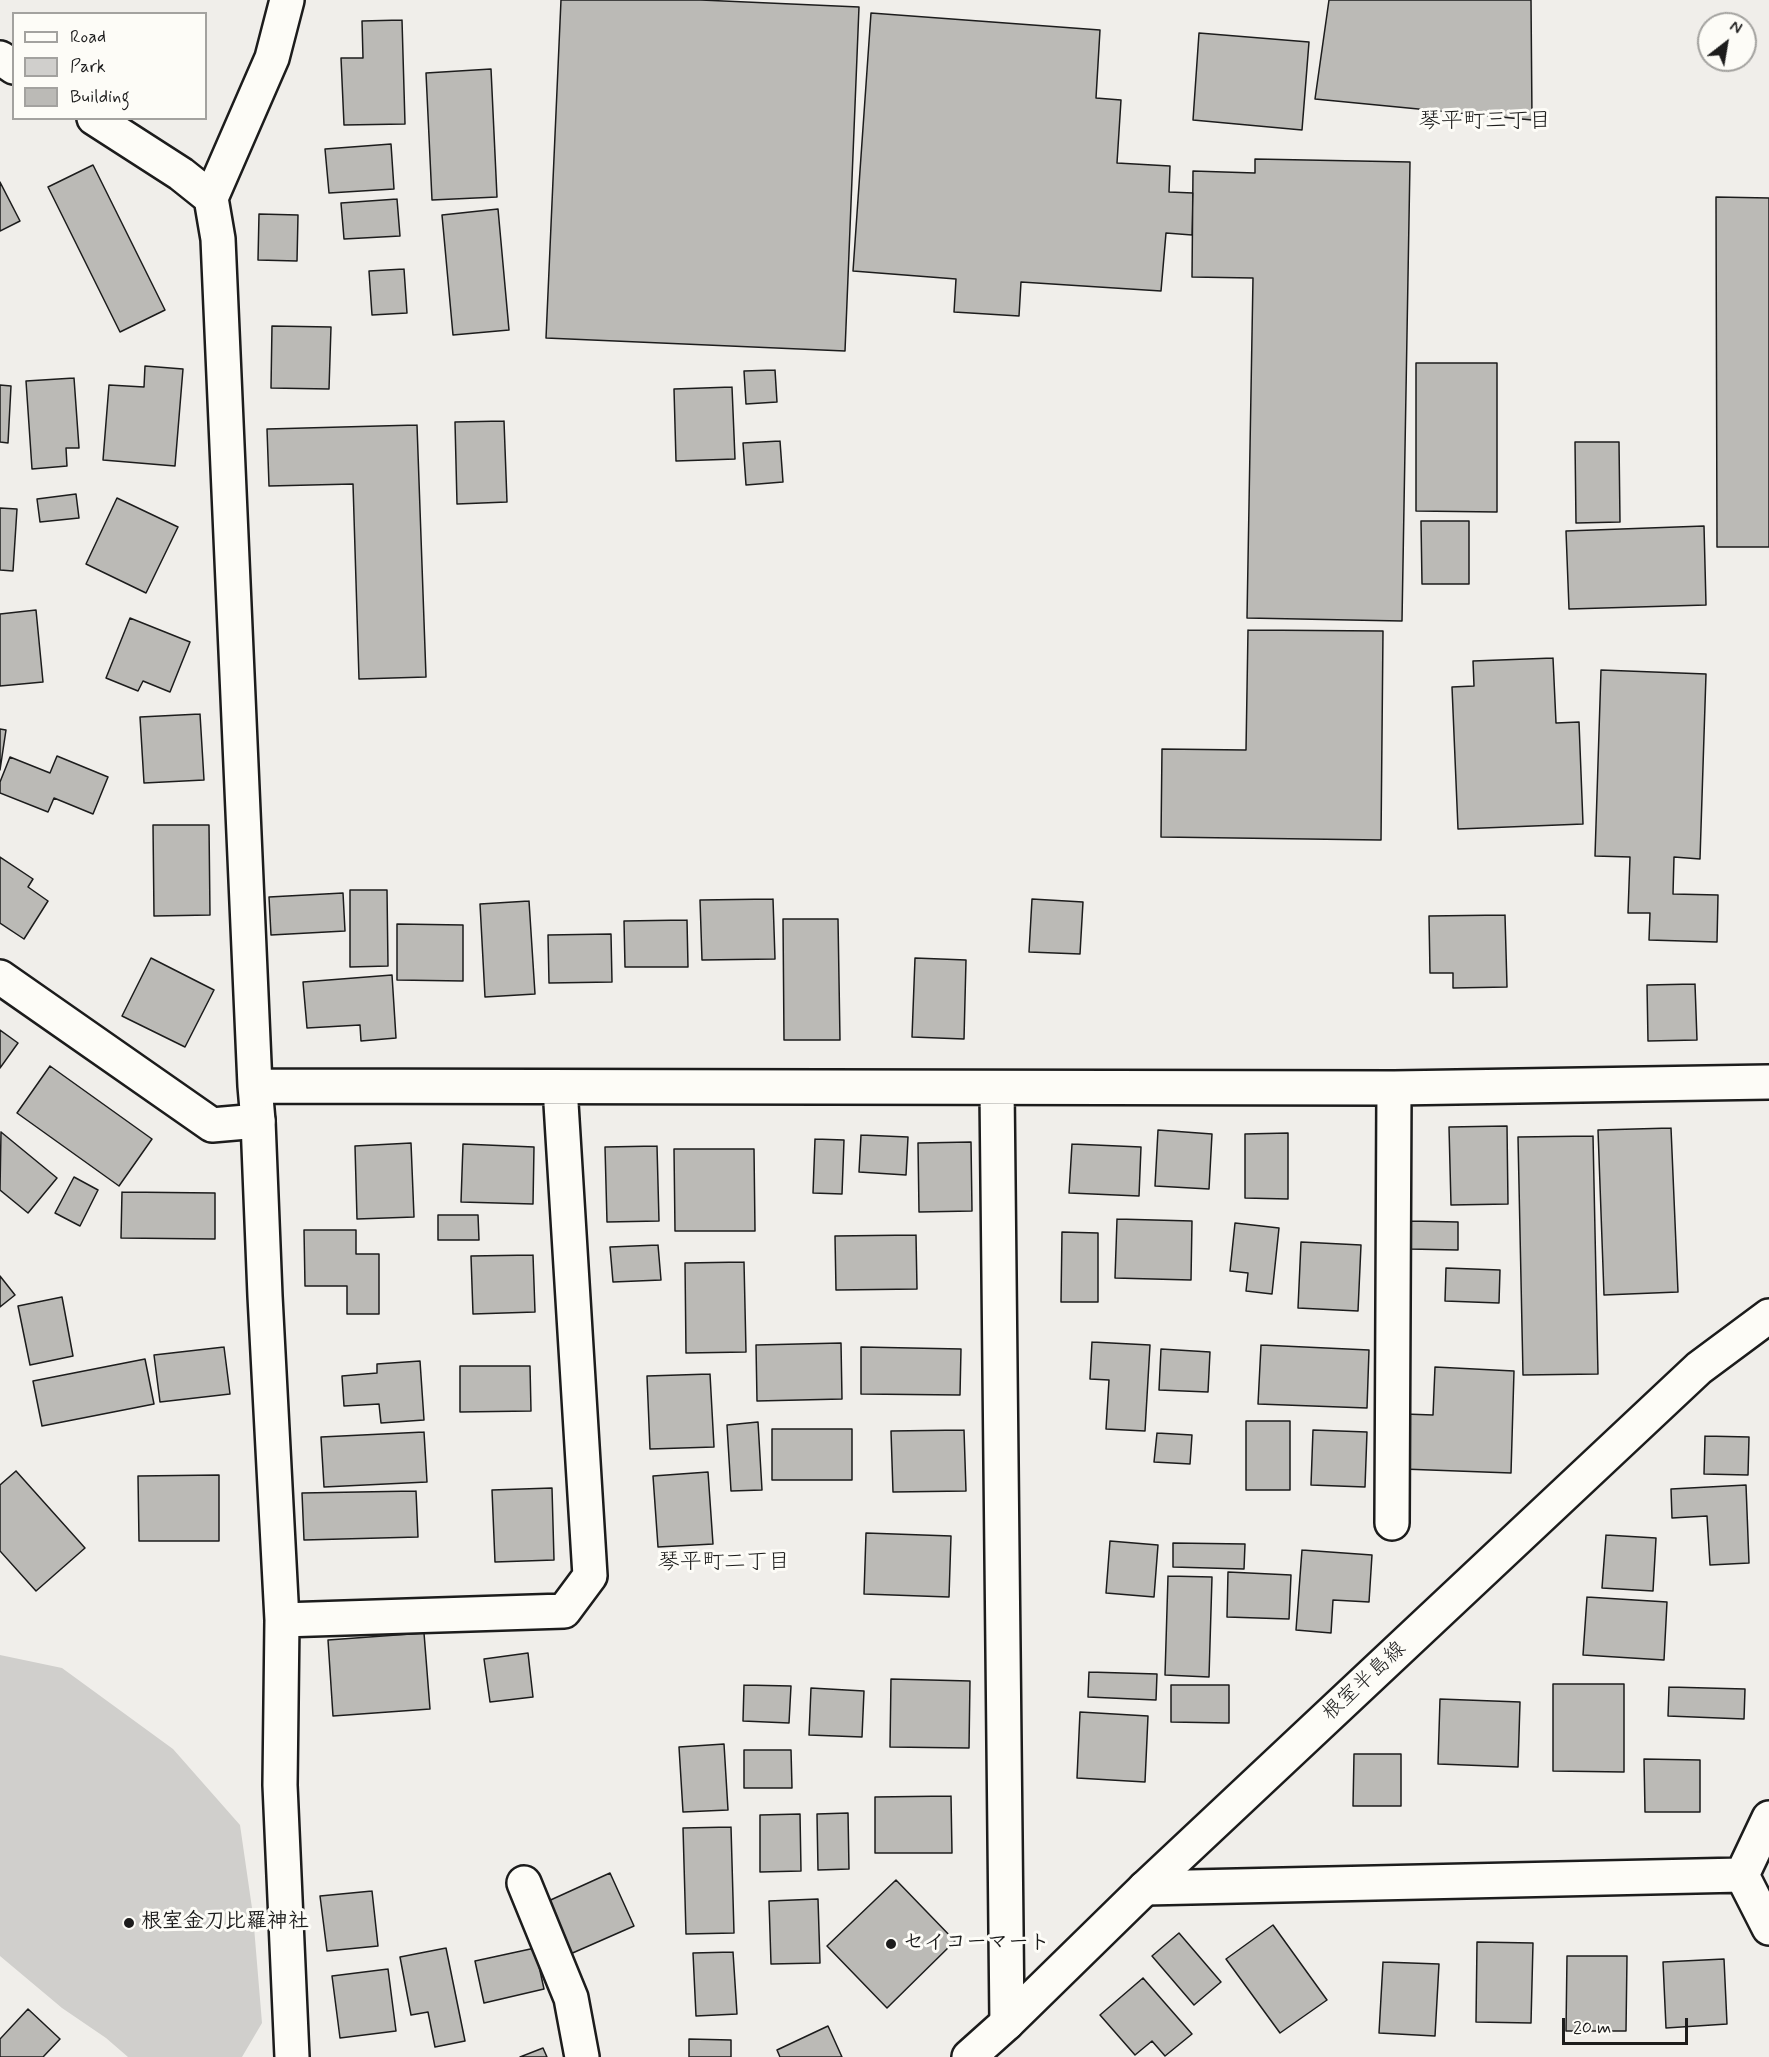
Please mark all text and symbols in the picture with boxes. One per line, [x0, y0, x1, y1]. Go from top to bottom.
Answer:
legend [12, 12, 207, 120]
north arrow [1697, 12, 1757, 72]
text: N [1726, 16, 1745, 40]
text: Road [70, 25, 106, 49]
text: Park [70, 55, 106, 79]
text: Building [70, 85, 130, 109]
district label: 琴平町三丁目 [1419, 109, 1551, 135]
district label: 琴平町二丁目 [658, 1550, 790, 1576]
street label: 根室半島線 [1318, 1637, 1412, 1727]
place label: 根室金刀比羅神社 [141, 1910, 309, 1936]
marker: 根室金刀比羅神社 [122, 1916, 136, 1930]
place label: セイコーマート [903, 1931, 1050, 1957]
marker: セイコーマート [884, 1937, 898, 1951]
scale bar [1565, 2006, 1691, 2044]
text: 20 m [1573, 2016, 1611, 2040]

